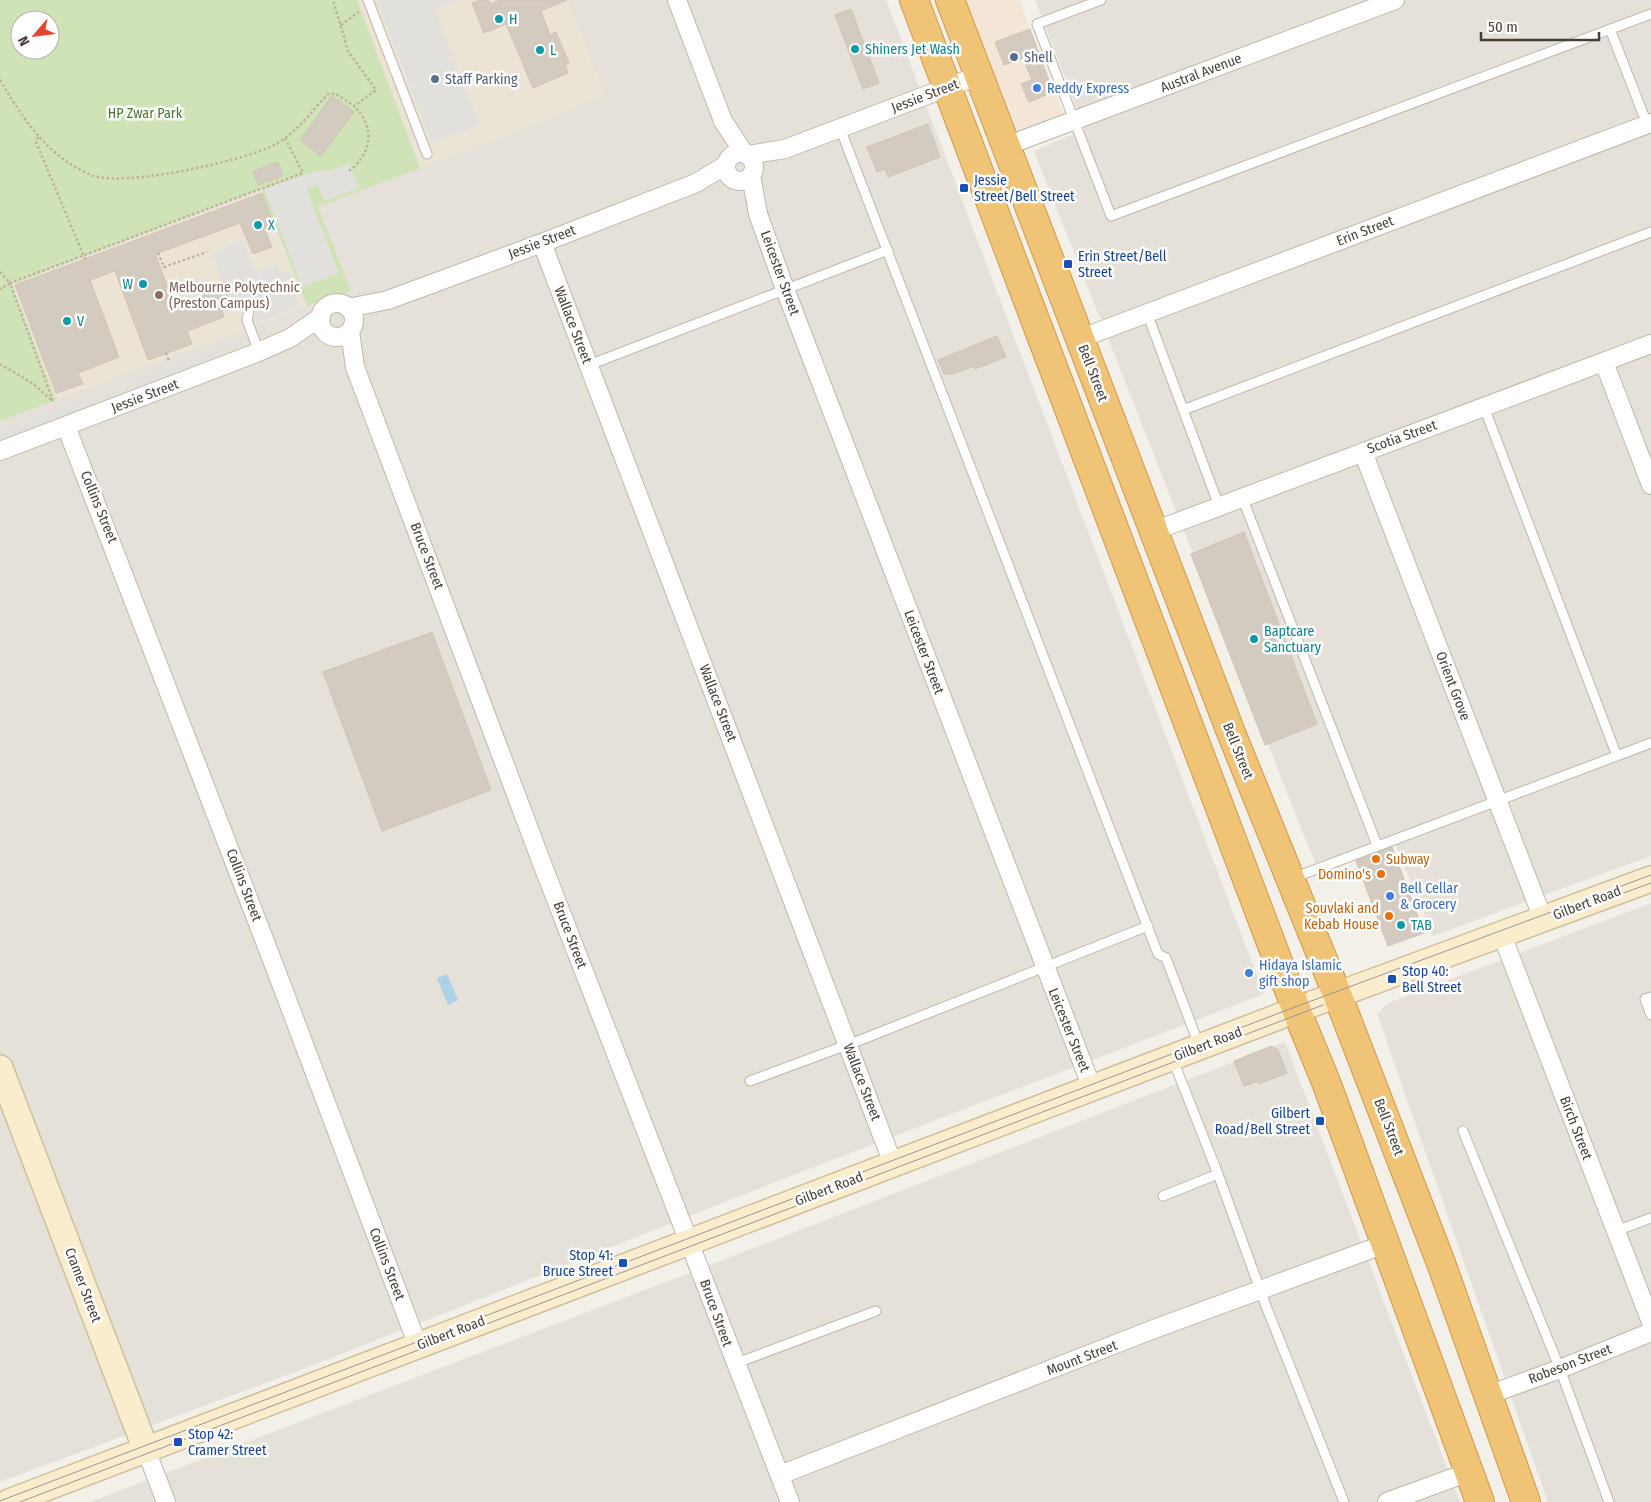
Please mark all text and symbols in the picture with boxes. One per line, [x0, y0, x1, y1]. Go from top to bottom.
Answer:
north arrow [10, 10, 60, 60]
scale bar [1481, 10, 1598, 42]
place label: H [509, 11, 517, 28]
marker: H [493, 13, 505, 25]
text: 50 m [1488, 18, 1518, 36]
text: N [14, 33, 33, 49]
place label: Shiners Jet Wash [865, 41, 960, 58]
place label: L [550, 42, 556, 59]
marker: Shiners Jet Wash [849, 43, 861, 55]
marker: L [534, 44, 546, 56]
place label: Shell [1024, 49, 1053, 66]
street label: Austral Avenue [1158, 50, 1244, 96]
marker: Shell [1008, 51, 1020, 63]
place label: Staff Parking [445, 71, 518, 88]
marker: Staff Parking [429, 73, 441, 85]
street label: Jessie Street [889, 75, 961, 117]
place label: Reddy Express [1047, 80, 1129, 97]
marker: Reddy Express [1031, 82, 1043, 94]
park label: HP Zwar Park [108, 105, 183, 122]
place label: Jessie Street/Bell Street [974, 172, 1075, 205]
marker: Jessie Street/Bell Street [958, 182, 970, 194]
street label: Erin Street [1334, 212, 1396, 250]
place label: X [268, 217, 275, 234]
marker: X [252, 219, 264, 231]
street label: Jessie Street [506, 221, 578, 263]
street label: Leicester Street [757, 228, 803, 318]
place label: Erin Street/Bell Street [1078, 248, 1167, 281]
marker: Erin Street/Bell Street [1062, 258, 1074, 270]
place label: W [123, 276, 134, 293]
marker: W [137, 278, 149, 290]
place label: Melbourne Polytechnic (Preston Campus) [169, 279, 300, 312]
street label: Wallace Street [550, 284, 596, 366]
marker: Melbourne Polytechnic (Preston Campus) [153, 289, 165, 301]
place label: V [77, 313, 85, 330]
marker: V [61, 315, 73, 327]
street label: Bell Street [1074, 342, 1112, 404]
street label: Jessie Street [109, 375, 181, 417]
street label: Scotia Street [1365, 416, 1439, 457]
street label: Collins Street [77, 468, 121, 546]
street label: Bruce Street [406, 520, 448, 592]
street label: Leicester Street [900, 607, 948, 697]
place label: Baptcare Sanctuary [1264, 623, 1322, 656]
marker: Baptcare Sanctuary [1248, 633, 1260, 645]
street label: Orient Grove [1432, 649, 1474, 723]
street label: Wallace Street [695, 662, 741, 744]
street label: Bell Street [1219, 720, 1257, 782]
street label: Collins Street [222, 846, 266, 924]
place label: Subway [1386, 851, 1430, 868]
marker: Subway [1370, 853, 1382, 865]
place label: Domino's [1318, 866, 1371, 883]
marker: Domino's [1375, 868, 1387, 880]
place label: Bell Cellar & Grocery [1400, 880, 1458, 913]
street label: Gilbert Road [1551, 882, 1623, 924]
marker: Bell Cellar & Grocery [1384, 890, 1396, 902]
street label: Bruce Street [549, 899, 591, 971]
place label: Souvlaki and Kebab House [1304, 900, 1379, 933]
marker: Souvlaki and Kebab House [1383, 910, 1395, 922]
place label: TAB [1411, 917, 1432, 934]
marker: TAB [1395, 919, 1407, 931]
place label: Hidaya Islamic gift shop [1259, 957, 1342, 990]
place label: Stop 40: Bell Street [1402, 963, 1462, 996]
marker: Hidaya Islamic gift shop [1243, 967, 1255, 979]
marker: Stop 40: Bell Street [1386, 973, 1398, 985]
street label: Leicester Street [1044, 986, 1094, 1075]
street label: Gilbert Road [1172, 1023, 1244, 1065]
street label: Wallace Street [839, 1041, 885, 1123]
street label: Birch Street [1556, 1094, 1596, 1163]
street label: Bell Street [1370, 1096, 1408, 1158]
place label: Gilbert Road/Bell Street [1215, 1105, 1310, 1138]
marker: Gilbert Road/Bell Street [1314, 1115, 1326, 1127]
street label: Gilbert Road [793, 1168, 865, 1210]
street label: Collins Street [365, 1225, 409, 1303]
street label: Cramer Street [61, 1245, 105, 1325]
place label: Stop 41: Bruce Street [543, 1247, 613, 1280]
marker: Stop 41: Bruce Street [617, 1257, 629, 1269]
street label: Bruce Street [696, 1277, 736, 1349]
street label: Gilbert Road [415, 1312, 487, 1354]
street label: Mount Street [1044, 1337, 1120, 1379]
street label: Robeson Street [1526, 1340, 1614, 1388]
place label: Stop 42: Cramer Street [188, 1426, 267, 1459]
marker: Stop 42: Cramer Street [172, 1436, 184, 1448]

